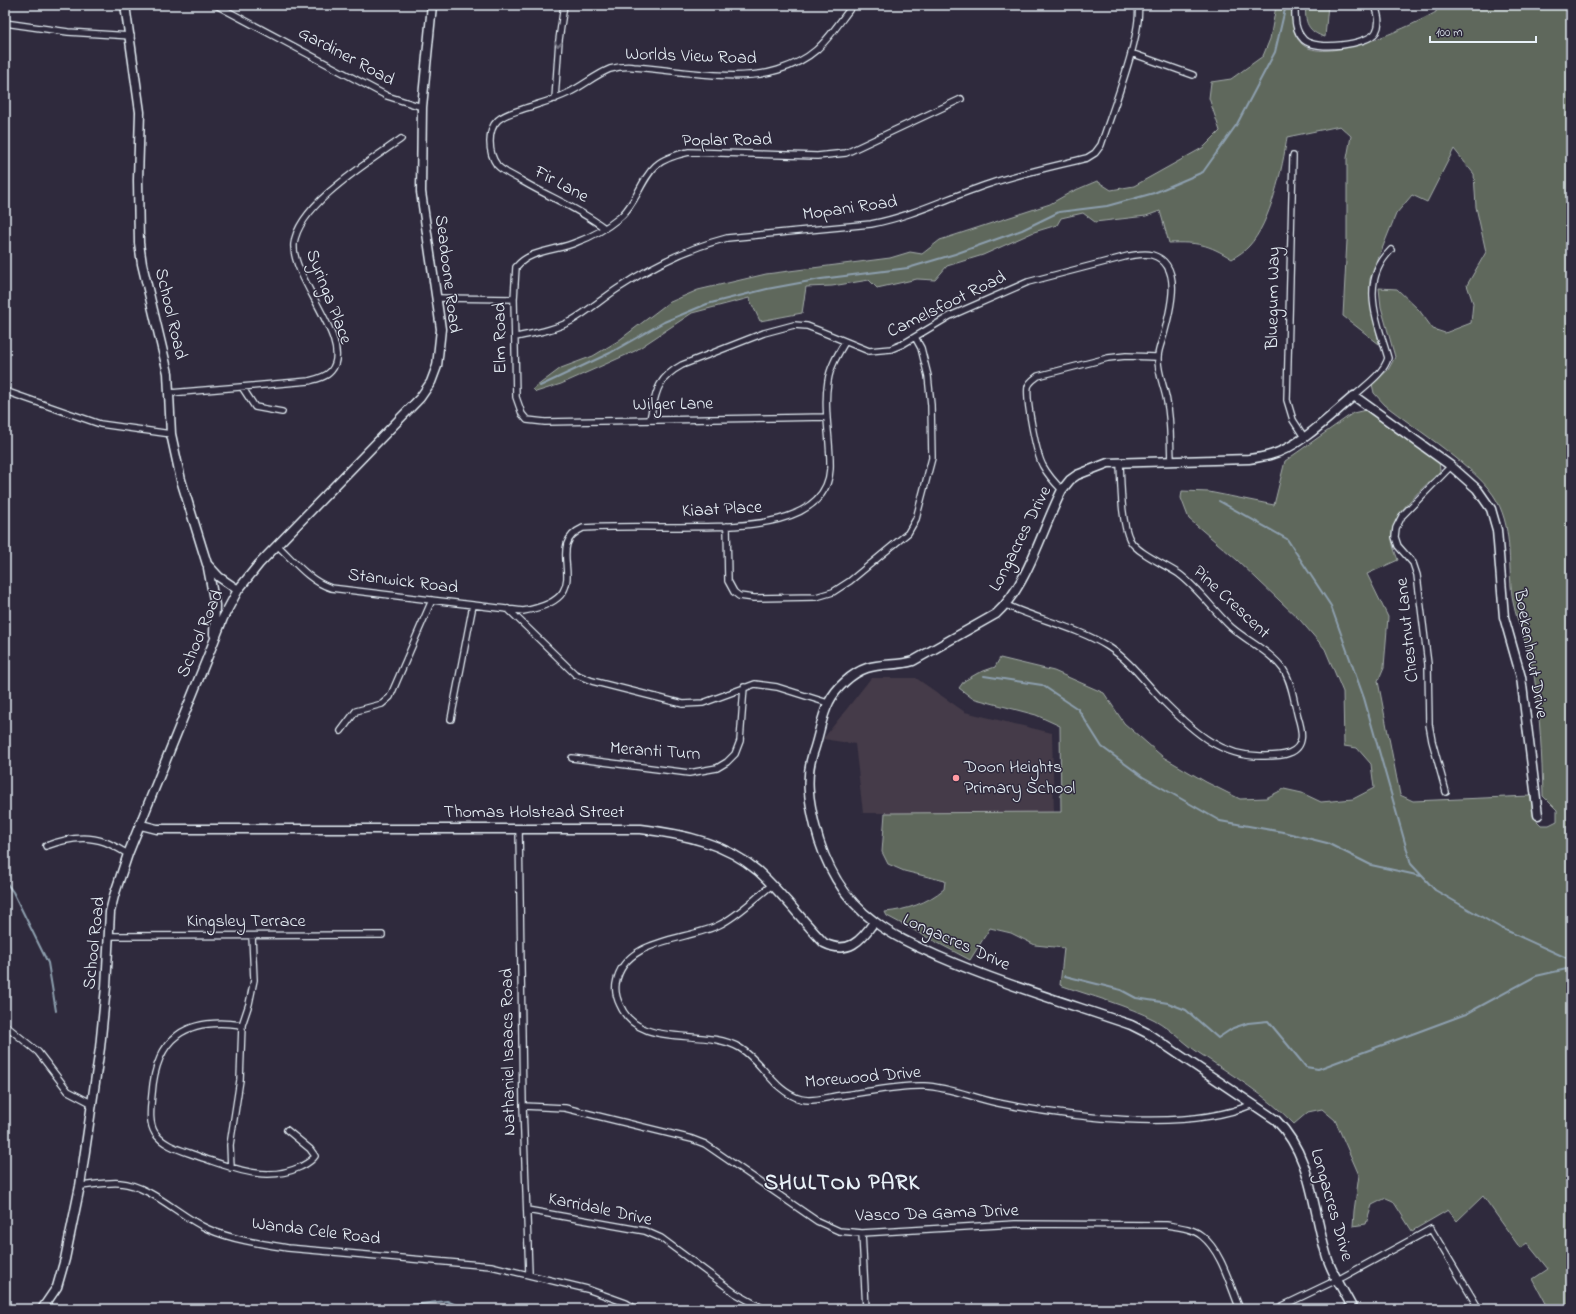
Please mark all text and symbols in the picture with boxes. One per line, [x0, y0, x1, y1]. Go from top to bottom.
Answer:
scale bar [1430, 18, 1536, 44]
street label: Gardiner Road [293, 21, 399, 93]
text: 100 m [1436, 24, 1463, 42]
one-way arrow [554, 40, 563, 47]
street label: Worlds View Road [625, 42, 757, 72]
street label: Poplar Road [682, 127, 772, 155]
street label: Fir Lane [528, 159, 594, 211]
street label: Mopani Road [801, 189, 899, 229]
street label: Seadoone Road [427, 213, 467, 335]
street label: Syringa Place [297, 246, 358, 349]
street label: Bluegum Way [1260, 246, 1289, 351]
street label: Camelsfoot Road [883, 265, 1011, 345]
street label: School Road [147, 266, 193, 362]
street label: Elm Road [487, 302, 515, 374]
street label: Wilger Lane [632, 391, 715, 420]
street label: Longacres Drive [983, 481, 1060, 597]
street label: Kiaat Place [681, 495, 764, 525]
street label: Pine Crescent [1186, 560, 1276, 646]
street label: Stanwick Road [346, 562, 460, 602]
street label: Chestnut Lane [1390, 576, 1426, 683]
street label: School Road [171, 586, 231, 682]
street label: Boekenhout Drive [1506, 586, 1554, 722]
street label: Meranti Turn [609, 736, 701, 768]
place label: Doon Heights Primary School [963, 755, 1075, 802]
marker: Doon Heights Primary School [951, 773, 961, 783]
street label: Thomas Holstead Street [444, 800, 624, 826]
street label: School Road [77, 895, 113, 991]
street label: Longacres Drive [897, 908, 1015, 980]
street label: Kingsley Terrace [186, 909, 306, 936]
street label: Nathaniel Isaacs Road [495, 968, 523, 1136]
street label: Morewood Drive [804, 1060, 923, 1096]
street label: Longacres Drive [1302, 1146, 1360, 1265]
district label: SHULTON PARK [764, 1168, 920, 1200]
street label: Karridale Drive [546, 1186, 655, 1234]
street label: Vasco Da Gama Drive [854, 1198, 1020, 1230]
street label: Wanda Cele Road [250, 1211, 382, 1253]

